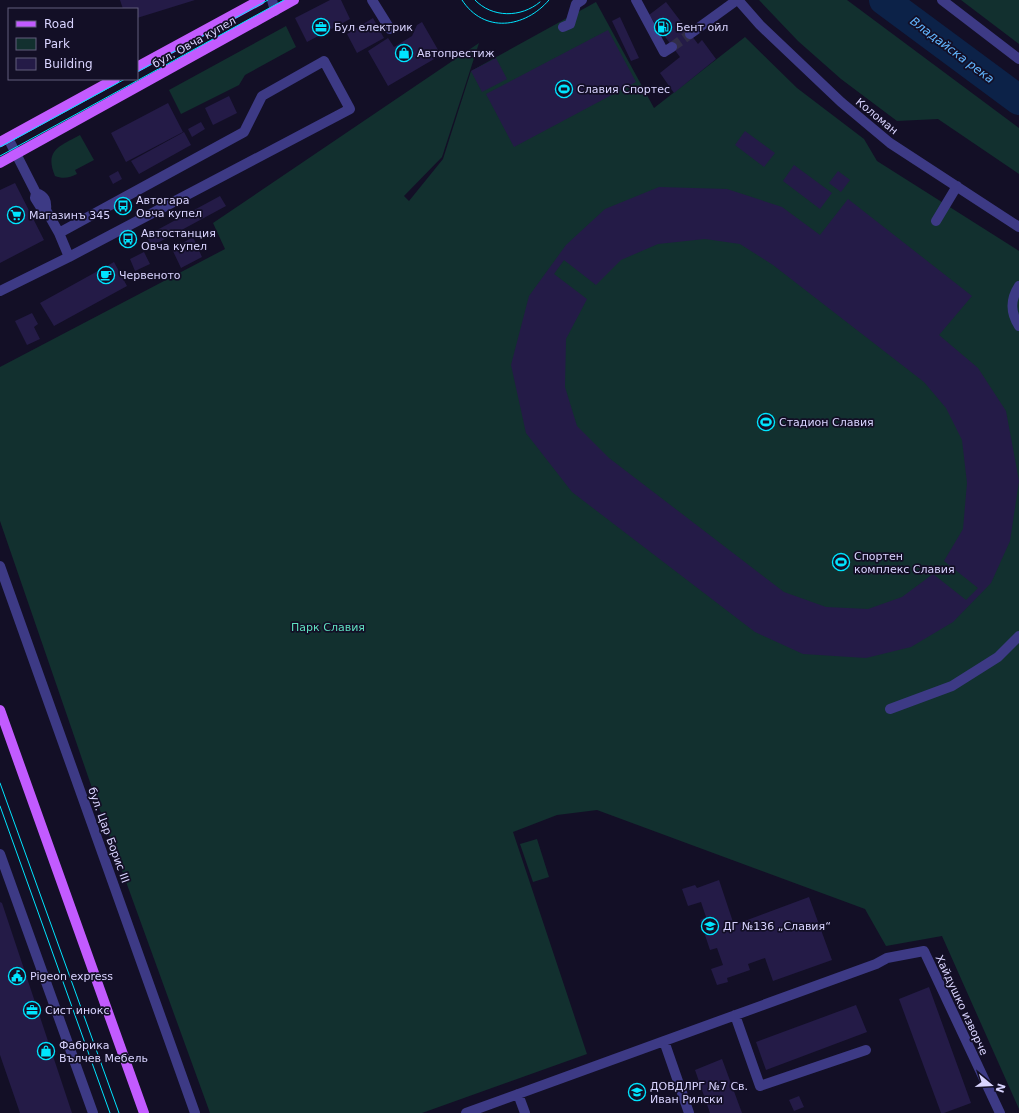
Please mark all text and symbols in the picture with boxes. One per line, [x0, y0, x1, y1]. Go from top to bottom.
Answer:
legend [8, 8, 138, 80]
street label: бул. Овча купел [150, 14, 238, 71]
water label: Владайска река [907, 14, 997, 86]
text: Road [44, 17, 74, 31]
office icon: Бул електрик [311, 17, 331, 37]
fuel station icon: Бент ойл [653, 17, 673, 37]
place label: Бул електрик [334, 21, 413, 34]
place label: Бент ойл [676, 21, 728, 34]
text: Park [44, 37, 70, 51]
shop icon: Автопрестиж [394, 43, 414, 63]
place label: Автопрестиж [417, 47, 495, 60]
text: Building [44, 57, 93, 71]
sports icon: Славия Спортес [554, 79, 574, 99]
place label: Славия Спортес [577, 83, 670, 96]
street label: Коломан [853, 95, 900, 137]
place label: Автогара Овча купел [136, 194, 202, 220]
bus stop icon: Автогара Овча купел [113, 196, 133, 216]
supermarket icon: Магазинъ 345 [6, 205, 26, 225]
place label: Магазинъ 345 [29, 209, 110, 222]
place label: Автостанция Овча купел [141, 227, 216, 253]
bus stop icon: Автостанция Овча купел [118, 229, 138, 249]
cafe icon: Червеното [96, 265, 116, 285]
place label: Червеното [119, 269, 181, 282]
sports icon: Стадион Славия [756, 412, 776, 432]
place label: Стадион Славия [779, 416, 874, 429]
place label: Спортен комплекс Славия [854, 550, 955, 576]
sports icon: Спортен комплекс Славия [831, 552, 851, 572]
park label: Парк Славия [291, 621, 365, 634]
street label: бул. Цар Борис III [85, 786, 132, 885]
school or university icon: ДГ №136 „Славия“ [700, 916, 720, 936]
place label: ДГ №136 „Славия“ [723, 920, 831, 933]
street label: Хайдушко изворче [933, 953, 991, 1058]
public building icon: Pigeon express [7, 966, 27, 986]
place label: Pigeon express [30, 970, 113, 983]
office icon: Сист инокс [22, 1000, 42, 1020]
place label: Сист инокс [45, 1004, 110, 1017]
place label: Фабрика Вълчев Мебель [59, 1039, 148, 1065]
shop icon: Фабрика Вълчев Мебель [36, 1041, 56, 1061]
north arrow [971, 1065, 1011, 1105]
place label: ДОВДЛРГ №7 Св. Иван Рилски [650, 1080, 748, 1106]
school or university icon: ДОВДЛРГ №7 Св. Иван Рилски [627, 1082, 647, 1102]
text: N [992, 1082, 1008, 1094]

